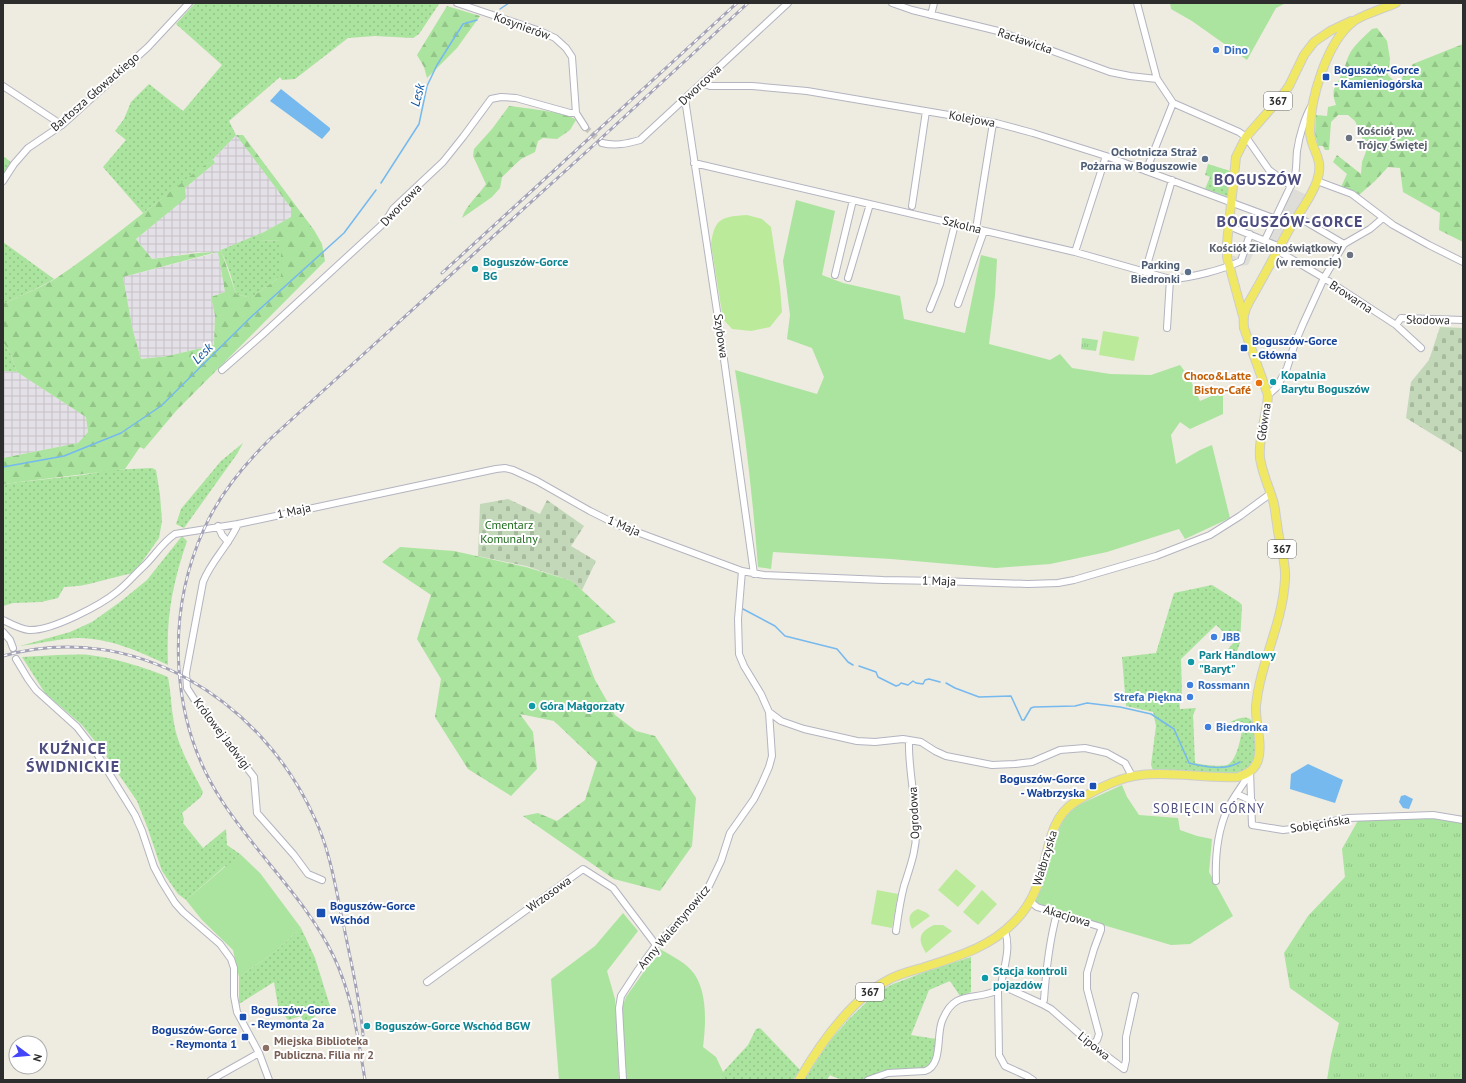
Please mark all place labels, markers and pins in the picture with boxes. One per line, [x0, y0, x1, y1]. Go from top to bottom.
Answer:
place label: Dino [1224, 42, 1249, 57]
marker: Dino [1211, 45, 1221, 55]
place label: Boguszów-Gorce - Kamieniogórska [1334, 62, 1423, 91]
marker: Boguszów-Gorce - Kamieniogórska [1321, 72, 1331, 82]
place label: Kościół pw. Trójcy Świętej [1357, 123, 1428, 152]
marker: Kościół pw. Trójcy Świętej [1344, 133, 1354, 143]
place label: Ochotnicza Straż Pożarna w Boguszowie [1081, 144, 1198, 173]
marker: Ochotnicza Straż Pożarna w Boguszowie [1200, 154, 1210, 164]
place label: Kościół Zielonoświątkowy (w remoncie) [1209, 240, 1342, 269]
marker: Kościół Zielonoświątkowy (w remoncie) [1345, 250, 1355, 260]
place label: Boguszów-Gorce BG [483, 254, 568, 283]
place label: Parking Biedronki [1131, 257, 1180, 286]
marker: Boguszów-Gorce BG [470, 264, 480, 274]
marker: Parking Biedronki [1183, 267, 1193, 277]
place label: Boguszów-Gorce - Główna [1252, 333, 1337, 362]
marker: Boguszów-Gorce - Główna [1239, 343, 1249, 353]
place label: Kopalnia Barytu Boguszów [1281, 367, 1370, 396]
place label: Choco&Latte Bistro-Café [1184, 368, 1251, 397]
marker: Kopalnia Barytu Boguszów [1268, 377, 1278, 387]
marker: Choco&Latte Bistro-Café [1254, 378, 1264, 388]
place label: JBB [1221, 629, 1240, 644]
marker: JBB [1209, 632, 1219, 642]
place label: Park Handlowy "Baryt" [1199, 647, 1276, 676]
marker: Park Handlowy "Baryt" [1186, 657, 1196, 667]
place label: Rossmann [1198, 677, 1250, 692]
marker: Rossmann [1185, 680, 1195, 690]
place label: Strefa Piękna [1114, 689, 1182, 704]
marker: Strefa Piękna [1185, 692, 1195, 702]
place label: Góra Małgorzaty [540, 698, 625, 713]
marker: Góra Małgorzaty [527, 701, 537, 711]
place label: Biedronka [1216, 719, 1268, 734]
marker: Biedronka [1203, 722, 1213, 732]
place label: Boguszów-Gorce - Wałbrzyska [1000, 771, 1085, 800]
marker: Boguszów-Gorce - Wałbrzyska [1088, 781, 1098, 791]
place label: Boguszów-Gorce Wschód [330, 898, 415, 927]
marker: Boguszów-Gorce Wschód [315, 907, 327, 919]
place label: Stacja kontroli pojazdów [993, 963, 1067, 992]
marker: Stacja kontroli pojazdów [980, 973, 990, 983]
place label: Boguszów-Gorce - Reymonta 2a [251, 1002, 336, 1031]
marker: Boguszów-Gorce - Reymonta 2a [238, 1012, 248, 1022]
place label: Boguszów-Gorce Wschód BGW [375, 1018, 531, 1033]
marker: Boguszów-Gorce Wschód BGW [362, 1021, 372, 1031]
place label: Boguszów-Gorce - Reymonta 1 [152, 1022, 237, 1051]
marker: Boguszów-Gorce - Reymonta 1 [240, 1032, 250, 1042]
place label: Miejska Biblioteka Publiczna. Filia nr 2 [274, 1033, 374, 1062]
marker: Miejska Biblioteka Publiczna. Filia nr 2 [261, 1043, 271, 1053]

